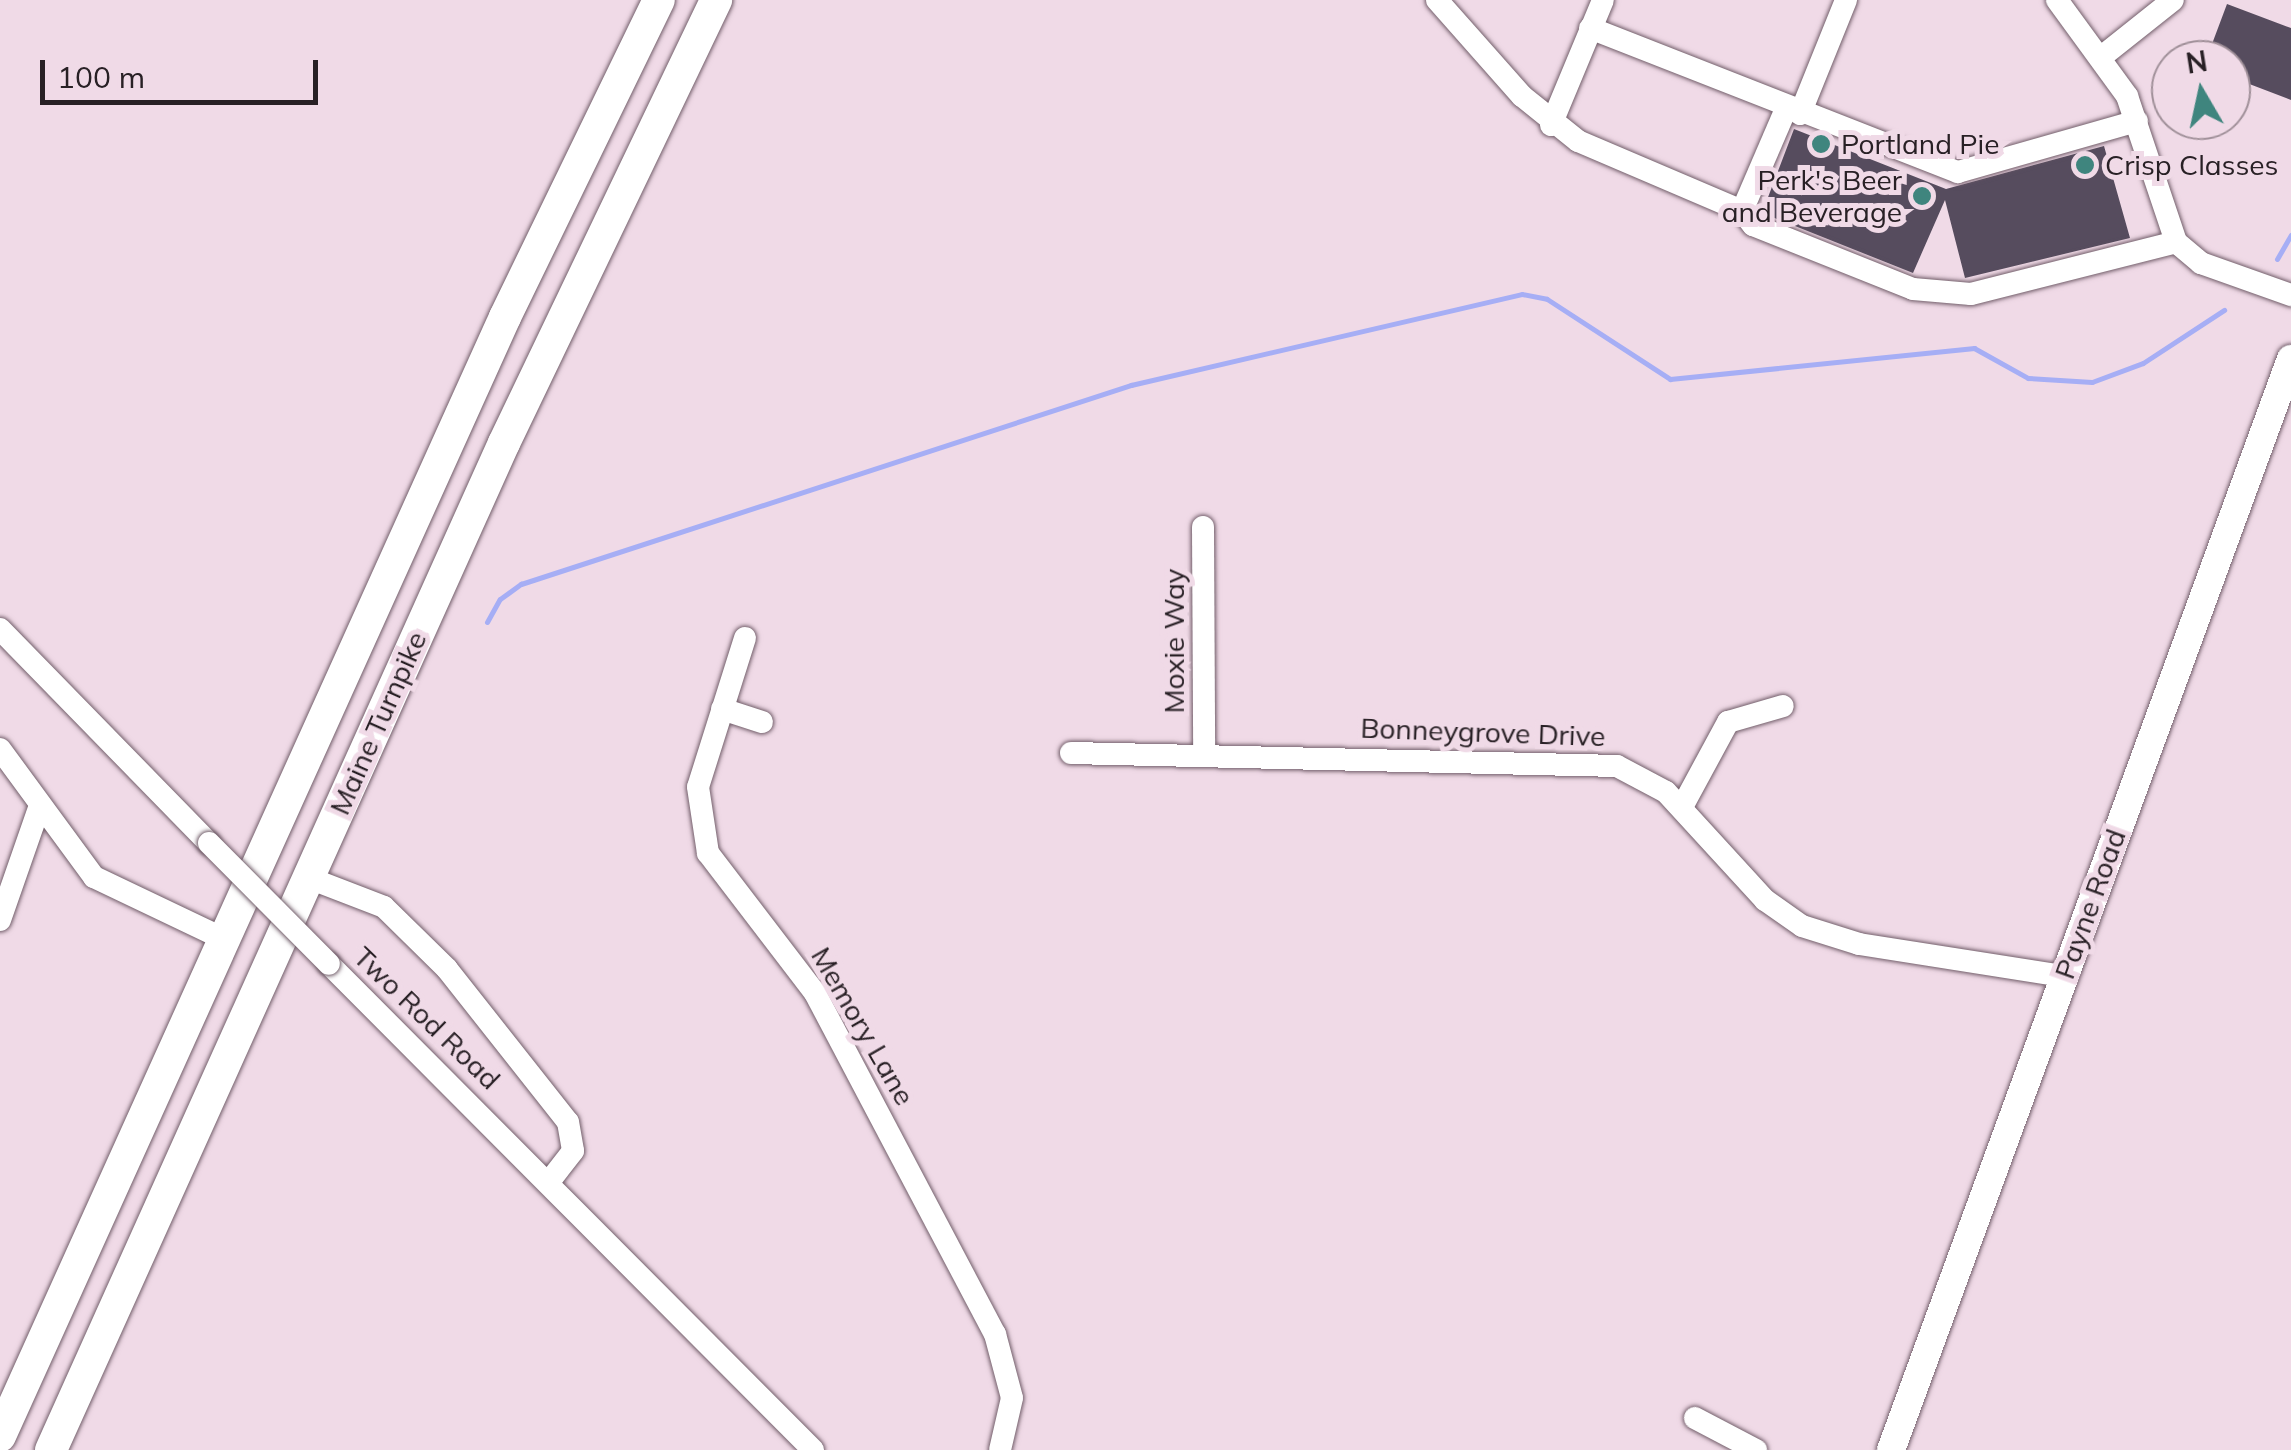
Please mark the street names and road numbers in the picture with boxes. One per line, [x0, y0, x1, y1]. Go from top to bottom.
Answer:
street label: Moxie Way [1157, 569, 1191, 713]
street label: Maine Turnpike [323, 626, 433, 820]
street label: Bonneygrove Drive [1360, 711, 1606, 753]
street label: Payne Road [2047, 825, 2133, 983]
street label: Two Rod Road [347, 940, 507, 1096]
street label: Memory Lane [804, 941, 922, 1111]

